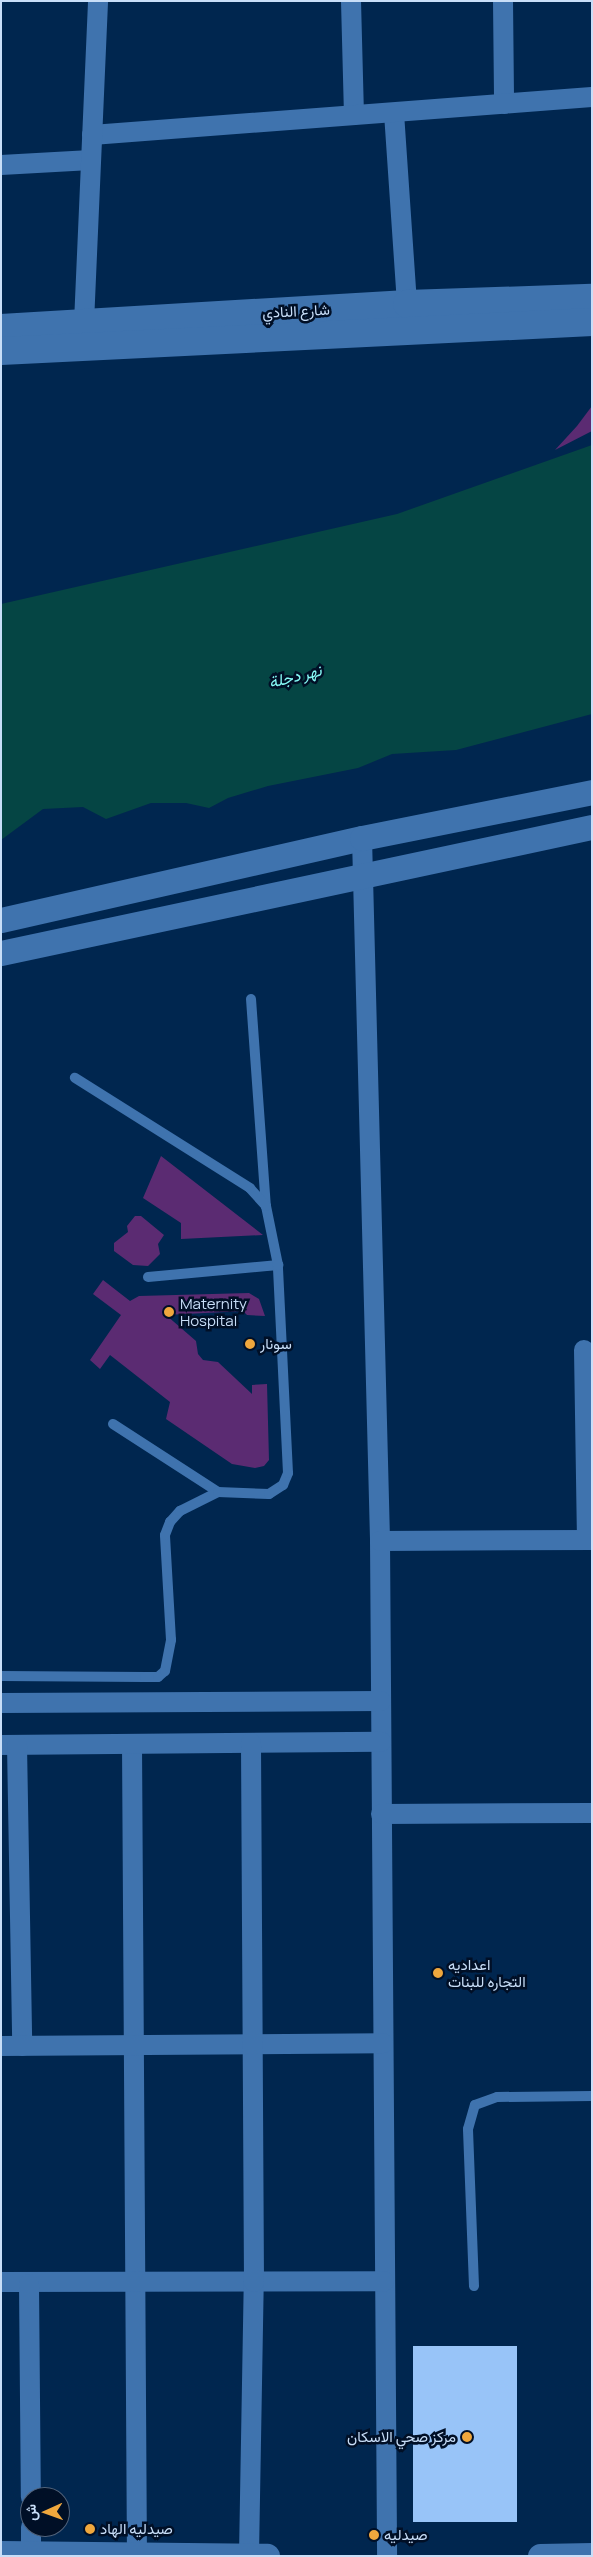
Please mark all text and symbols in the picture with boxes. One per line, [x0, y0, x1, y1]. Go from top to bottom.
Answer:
street label: شارع النادي [262, 300, 330, 322]
water label: نهر دجلة [267, 660, 323, 692]
place label: Maternity Hospital [180, 1294, 247, 1329]
marker: Maternity Hospital [162, 1305, 176, 1319]
place label: سونار [260, 1335, 292, 1353]
marker: سونار [244, 1338, 256, 1350]
place label: اعداديه التجاره للبنات [448, 1955, 526, 1990]
marker: اعداديه التجاره للبنات [432, 1967, 444, 1979]
place label: مركز صحي الاسكان [347, 2428, 456, 2446]
marker: مركز صحي الاسكان [460, 2430, 474, 2444]
north arrow [20, 2487, 70, 2537]
text: ش [21, 2504, 40, 2521]
place label: صيدليه الهاد [100, 2520, 173, 2538]
marker: صيدليه الهاد [84, 2523, 96, 2535]
place label: صيدليه [384, 2526, 428, 2544]
marker: صيدليه [368, 2529, 380, 2541]

